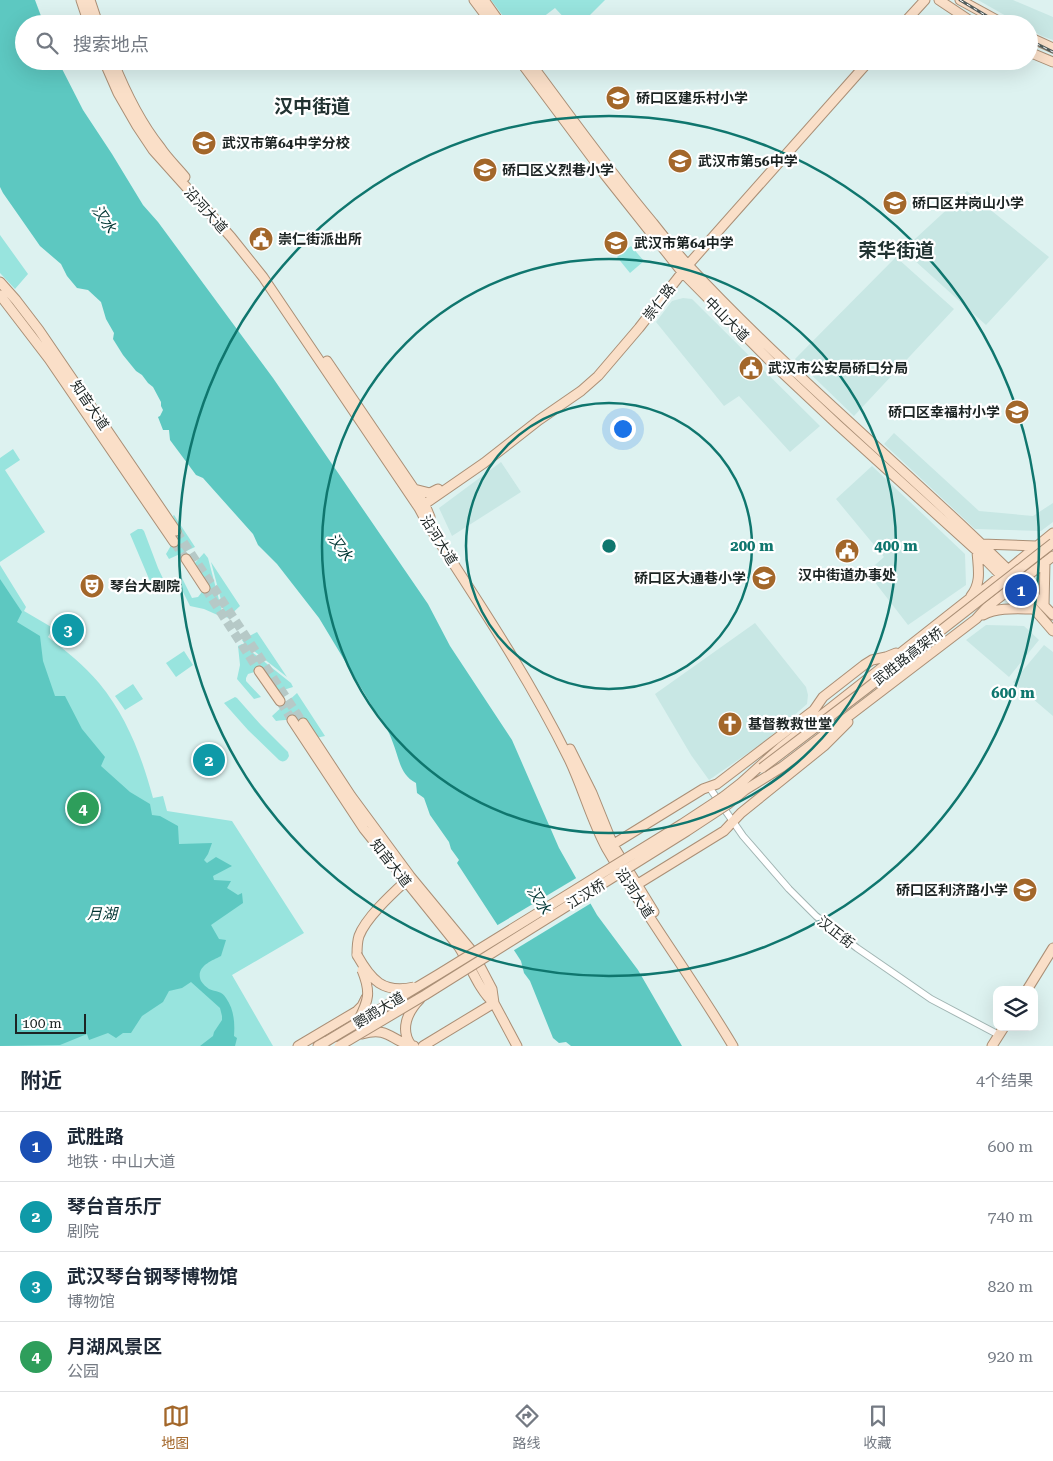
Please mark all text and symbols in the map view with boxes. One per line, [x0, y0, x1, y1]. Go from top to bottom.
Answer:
search box [15, 15, 1038, 70]
icon: search [33, 29, 61, 57]
text: 搜索地点 [73, 33, 149, 56]
school or university icon: 硚口区建乐村小学 [605, 85, 631, 111]
place label: 硚口区建乐村小学 [636, 90, 748, 106]
district label: 汉中街道 [274, 95, 350, 118]
school or university icon: 武汉市第64中学分校 [191, 130, 217, 156]
place label: 武汉市第64中学分校 [222, 135, 350, 151]
school or university icon: 武汉市第56中学 [667, 148, 693, 174]
place label: 武汉市第56中学 [698, 153, 798, 169]
school or university icon: 硚口区义烈巷小学 [472, 157, 498, 183]
place label: 硚口区义烈巷小学 [502, 162, 614, 178]
street label: 沿河大道 [181, 184, 231, 236]
school or university icon: 硚口区井岗山小学 [882, 190, 908, 216]
place label: 硚口区井岗山小学 [912, 195, 1024, 211]
water label: 汉水 [88, 202, 120, 237]
public building icon: 崇仁街派出所 [248, 226, 274, 252]
school or university icon: 武汉市第64中学 [603, 230, 629, 256]
place label: 崇仁街派出所 [278, 231, 362, 247]
place label: 武汉市第64中学 [634, 235, 734, 251]
district label: 荣华街道 [858, 239, 934, 262]
street label: 崇仁路 [640, 281, 678, 323]
street label: 中山大道 [702, 294, 752, 344]
public building icon: 武汉市公安局硚口分局 [738, 355, 764, 381]
place label: 武汉市公安局硚口分局 [768, 360, 908, 376]
street label: 知音大道 [68, 377, 112, 433]
school or university icon: 硚口区幸福村小学 [1004, 399, 1030, 425]
place label: 硚口区幸福村小学 [888, 404, 1000, 420]
your location [610, 416, 636, 442]
street label: 沿河大道 [417, 512, 461, 568]
water label: 汉水 [324, 530, 357, 565]
centre of rings [600, 537, 618, 555]
text: 200 m [730, 537, 774, 555]
text: 400 m [874, 537, 918, 555]
public building icon: 汉中街道办事处 [834, 538, 860, 564]
school or university icon: 硚口区大通巷小学 [751, 565, 777, 591]
place label: 汉中街道办事处 [798, 567, 896, 583]
place label: 硚口区大通巷小学 [634, 570, 746, 586]
pin: 1 [1005, 571, 1037, 609]
theatre icon: 琴台大剧院 [79, 573, 105, 599]
place label: 琴台大剧院 [110, 578, 180, 594]
pin: 3 [52, 611, 84, 649]
street label: 武胜路高架桥 [870, 624, 946, 688]
text: 600 m [991, 684, 1035, 702]
church icon: 基督教救世堂 [717, 711, 743, 737]
place label: 基督教救世堂 [748, 716, 832, 732]
pin: 2 [193, 741, 225, 779]
pin: 4 [67, 789, 99, 827]
street label: 知音大道 [367, 836, 415, 890]
street label: 沿河大道 [613, 865, 657, 921]
street label: 江汉桥 [564, 876, 608, 912]
school or university icon: 硚口区利济路小学 [1012, 877, 1038, 903]
place label: 硚口区利济路小学 [896, 882, 1008, 898]
water label: 汉水 [523, 883, 555, 918]
water label: 月湖 [87, 905, 119, 923]
street label: 汉正街 [815, 913, 857, 951]
map controls [993, 986, 1038, 1031]
button: layers [993, 986, 1038, 1031]
street label: 鹦鹉大道 [351, 989, 407, 1031]
scale bar [15, 1011, 86, 1034]
text: 100 m [22, 1015, 62, 1031]
text: 附近 [20, 1069, 62, 1093]
text: 4个结果 [976, 1071, 1033, 1090]
text: 武胜路 [67, 1125, 124, 1148]
text: 1 [32, 1137, 40, 1156]
text: 600 m [987, 1137, 1033, 1156]
text: 地铁 · 中山大道 [67, 1152, 175, 1171]
text: 琴台音乐厅 [67, 1195, 162, 1218]
text: 2 [32, 1207, 40, 1226]
text: 740 m [987, 1207, 1033, 1226]
text: 剧院 [67, 1222, 99, 1241]
text: 武汉琴台钢琴博物馆 [67, 1265, 238, 1288]
text: 3 [32, 1277, 40, 1296]
text: 820 m [987, 1277, 1033, 1296]
text: 博物馆 [67, 1292, 115, 1311]
text: 月湖风景区 [67, 1335, 162, 1358]
text: 4 [32, 1347, 40, 1366]
text: 920 m [987, 1347, 1033, 1366]
text: 公园 [67, 1362, 99, 1381]
tab: 地图 [162, 1402, 190, 1452]
tab: 路线 [513, 1402, 541, 1452]
tab: 收藏 [864, 1402, 892, 1452]

